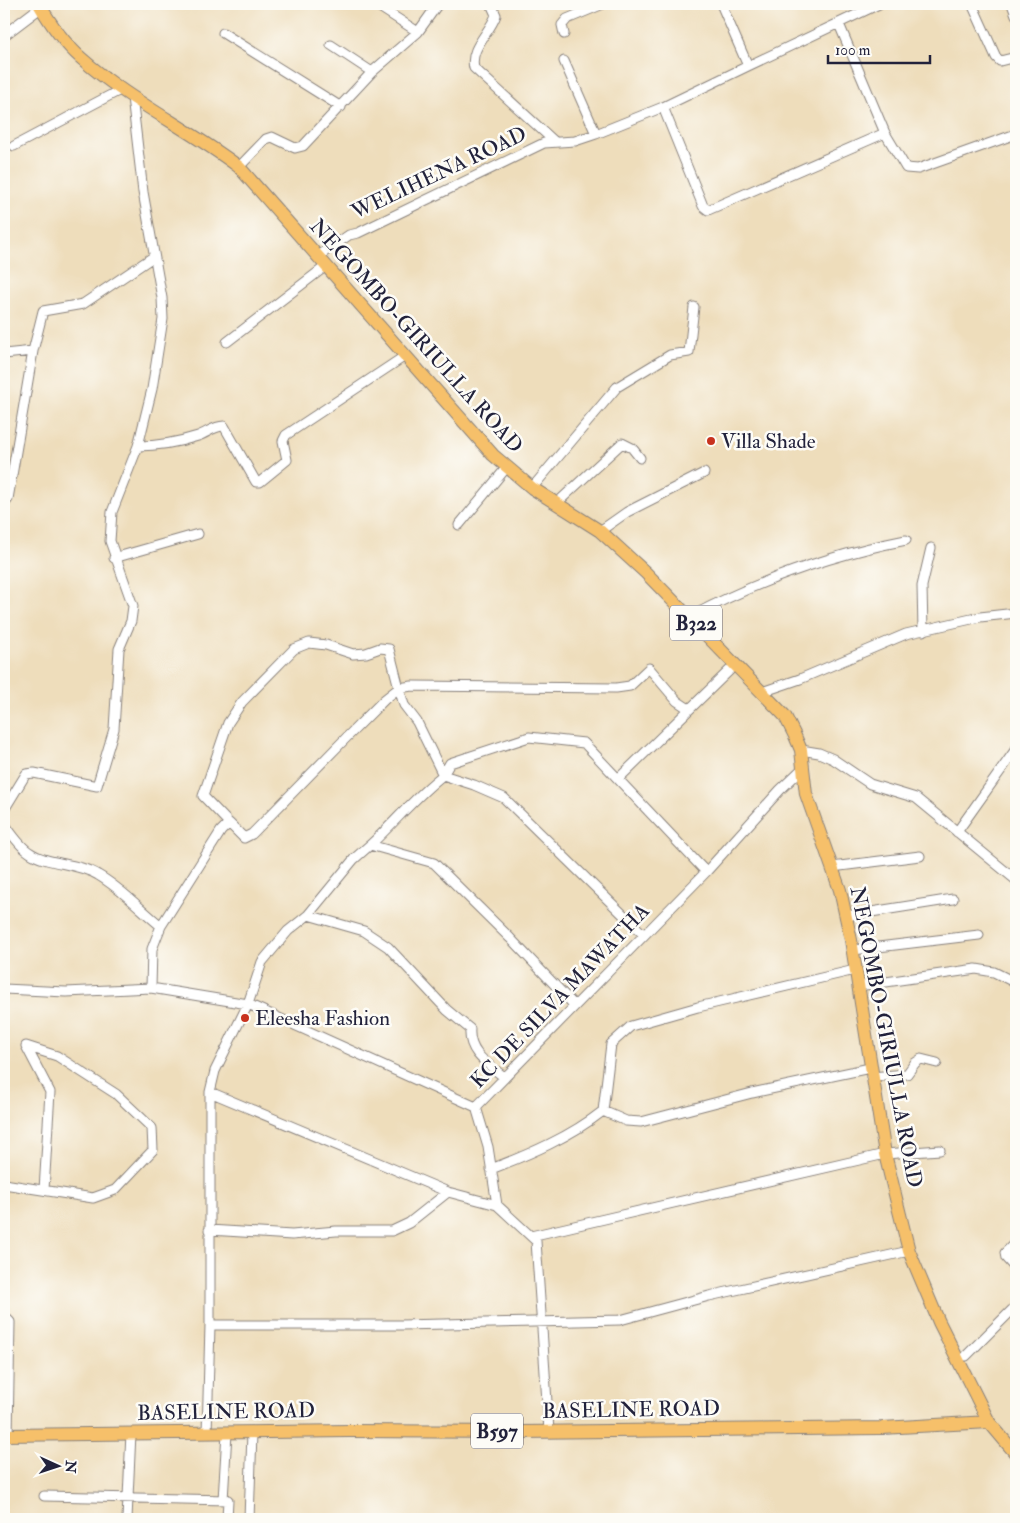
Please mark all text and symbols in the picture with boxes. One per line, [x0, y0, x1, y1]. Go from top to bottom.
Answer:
scale bar [828, 32, 930, 64]
text: 100 m [835, 41, 871, 60]
street label: WELIHENA ROAD [346, 120, 531, 226]
street label: NEGOMBO-GIRIULLA ROAD [304, 213, 528, 459]
place label: Villa Shade [721, 428, 816, 455]
marker: Villa Shade [705, 435, 717, 447]
road number: B322 [670, 606, 722, 640]
street label: NEGOMBO-GIRIULLA ROAD [844, 884, 928, 1190]
street label: KC DE SILVA MAWATHA [465, 898, 655, 1094]
place label: Eleesha Fashion [255, 1005, 390, 1032]
marker: Eleesha Fashion [239, 1012, 251, 1024]
street label: BASELINE ROAD [542, 1395, 720, 1425]
street label: BASELINE ROAD [137, 1397, 315, 1427]
road number: B597 [471, 1414, 523, 1448]
north arrow [32, 1440, 82, 1490]
text: N [62, 1459, 79, 1474]

